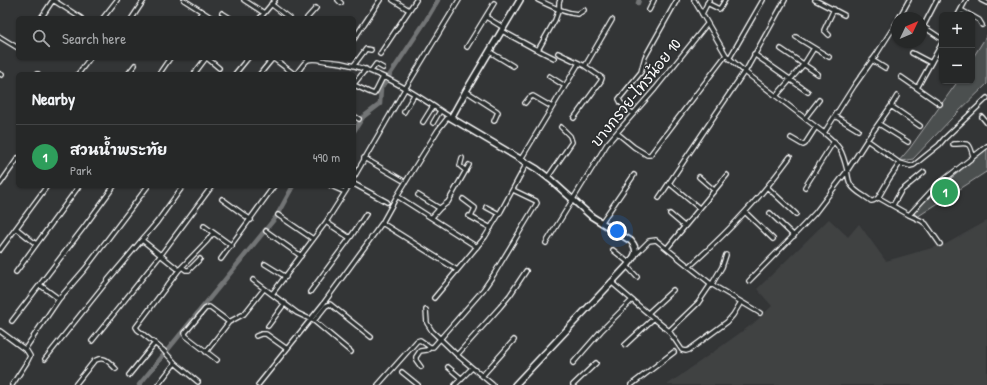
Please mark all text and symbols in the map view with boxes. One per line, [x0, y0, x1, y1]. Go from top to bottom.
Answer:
north arrow [891, 12, 927, 48]
map controls [939, 12, 975, 84]
button: + [939, 12, 975, 48]
search box [16, 16, 356, 60]
icon: search [30, 27, 52, 49]
text: Search here [62, 28, 126, 49]
street label: บางกรวย-ไทรน้อย 10 [586, 34, 686, 151]
button: − [939, 48, 975, 84]
text: Nearby [32, 87, 75, 110]
text: สวนน้ำพระทัย [70, 139, 167, 160]
text: 1 [43, 148, 47, 166]
text: 490 m [313, 148, 340, 166]
text: Park [70, 161, 92, 179]
pin: 1 [932, 177, 958, 207]
your location [607, 221, 627, 241]

